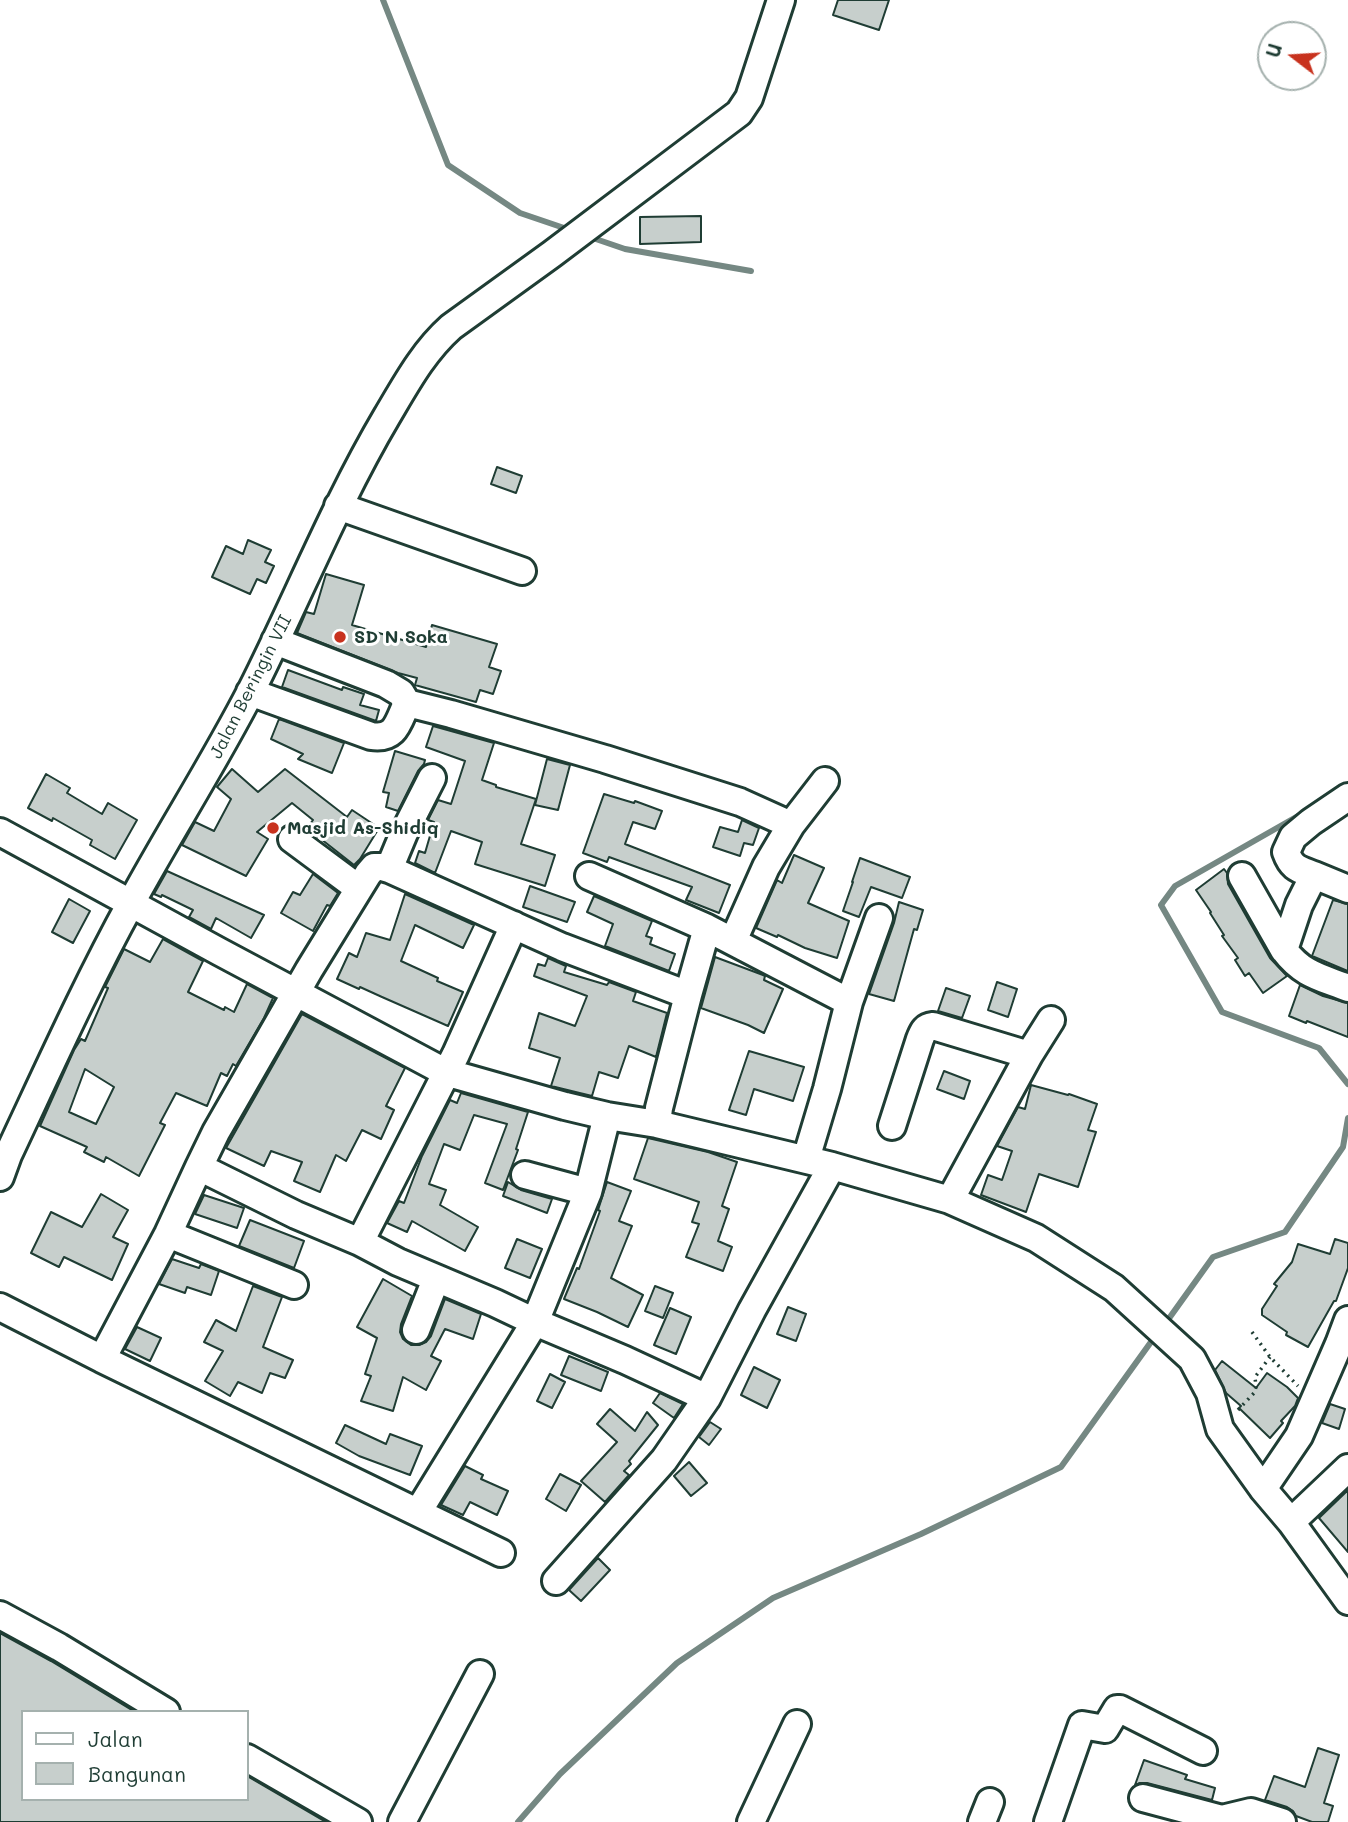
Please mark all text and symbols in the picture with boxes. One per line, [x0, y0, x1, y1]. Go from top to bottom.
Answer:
north arrow [1257, 21, 1327, 91]
text: U [1259, 40, 1287, 60]
street label: Jalan Beringin VII [205, 612, 297, 762]
place label: SD N Soka [354, 626, 448, 648]
marker: SD N Soka [332, 629, 348, 645]
place label: Masjid As-Shidiq [287, 817, 439, 839]
marker: Masjid As-Shidiq [265, 820, 281, 836]
legend [21, 1710, 248, 1801]
text: Jalan [88, 1725, 143, 1752]
text: Bangunan [88, 1760, 186, 1787]

